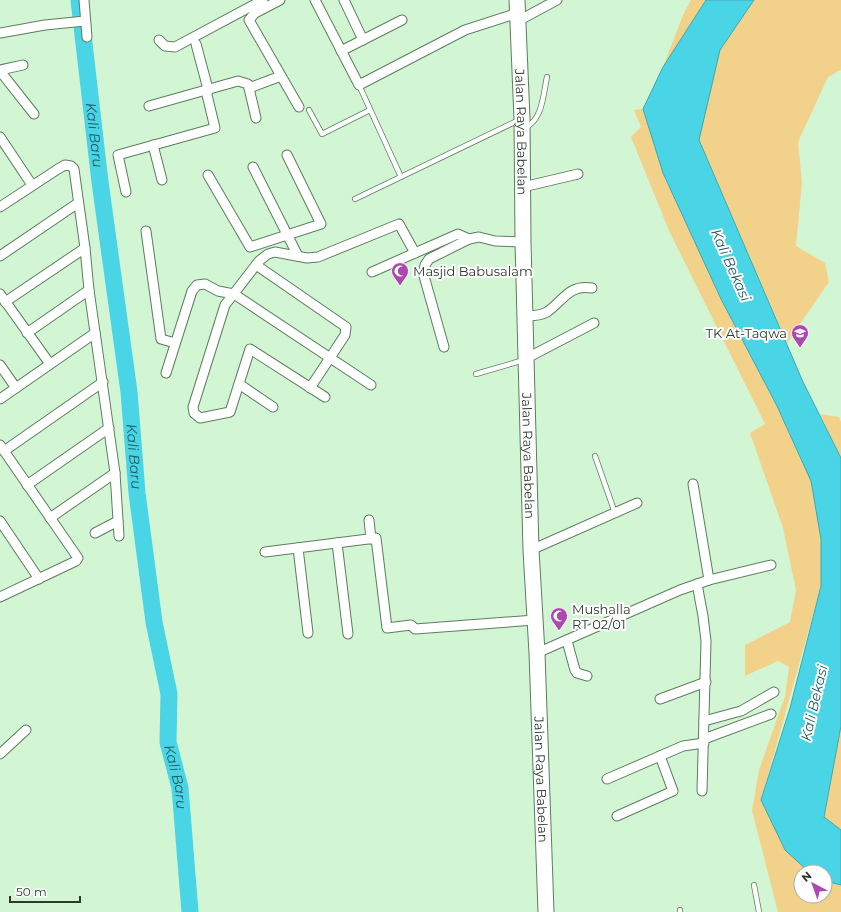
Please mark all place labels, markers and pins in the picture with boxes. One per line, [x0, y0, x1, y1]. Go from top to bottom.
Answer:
mosque icon: Masjid Babusalam [390, 261, 410, 286]
place label: Masjid Babusalam [413, 263, 533, 279]
school or university icon: TK At-Taqwa [790, 323, 810, 348]
place label: TK At-Taqwa [706, 325, 787, 341]
place label: Mushalla RT 02/01 [572, 601, 631, 632]
mosque icon: Mushalla RT 02/01 [549, 606, 569, 631]

